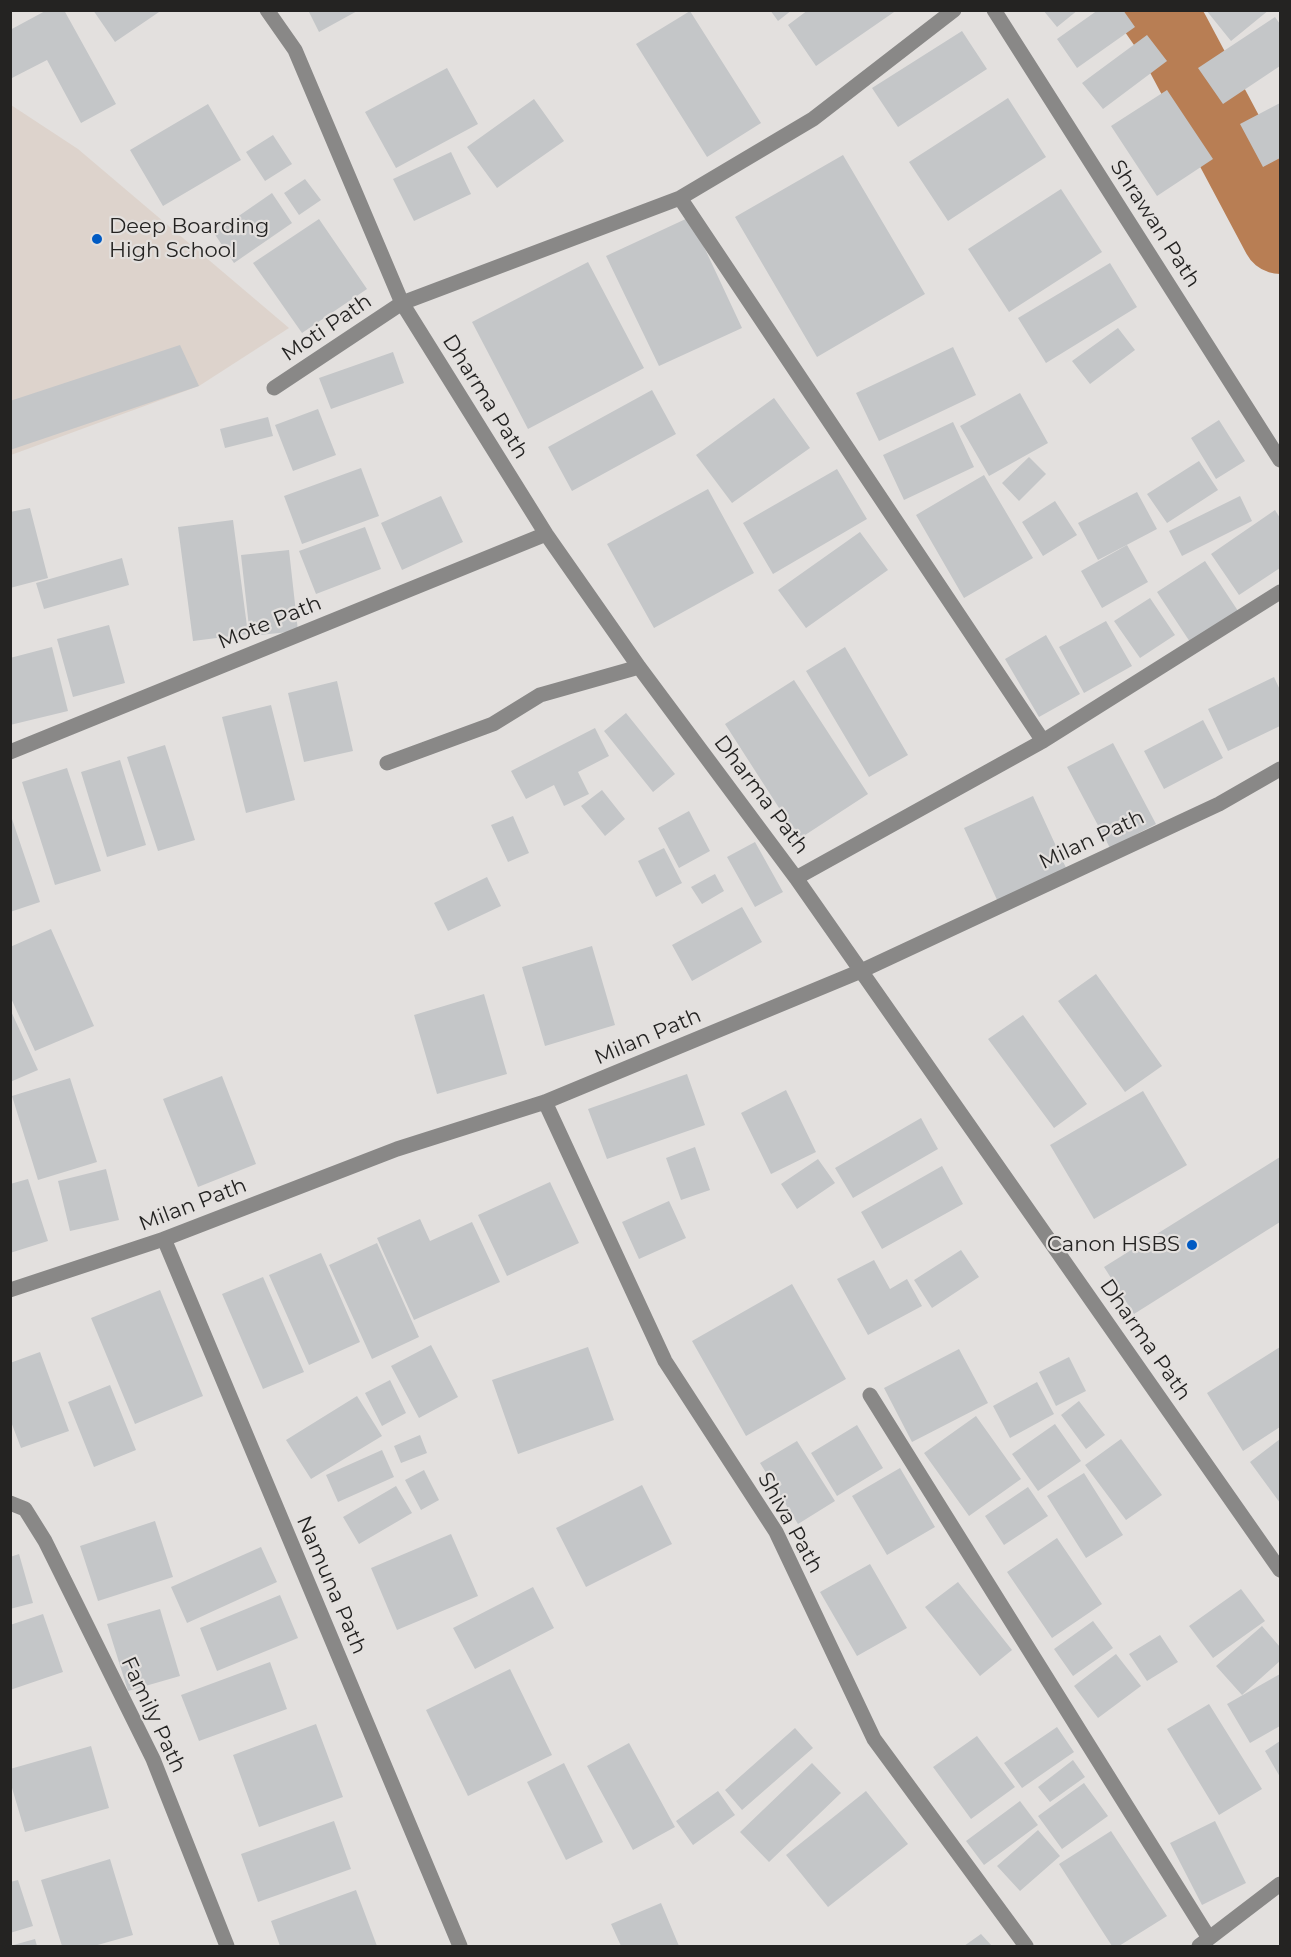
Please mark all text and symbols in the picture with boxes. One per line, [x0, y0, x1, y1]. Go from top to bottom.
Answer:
street label: Shrawan Path [1104, 156, 1206, 292]
place label: Deep Boarding High School [109, 214, 269, 264]
marker: Deep Boarding High School [90, 232, 104, 246]
street label: Moti Path [277, 289, 377, 367]
street label: Dharma Path [437, 330, 533, 464]
street label: Mote Path [215, 591, 325, 655]
street label: Dharma Path [708, 731, 814, 859]
street label: Milan Path [1035, 805, 1149, 875]
street label: Milan Path [591, 1003, 705, 1071]
street label: Milan Path [136, 1173, 250, 1237]
place label: Canon HSBS [1047, 1232, 1180, 1258]
marker: Canon HSBS [1185, 1238, 1199, 1252]
street label: Dharma Path [1094, 1275, 1196, 1405]
street label: Shiva Path [752, 1468, 828, 1578]
street label: Namuna Path [291, 1512, 371, 1658]
street label: Family Path [115, 1653, 191, 1777]

